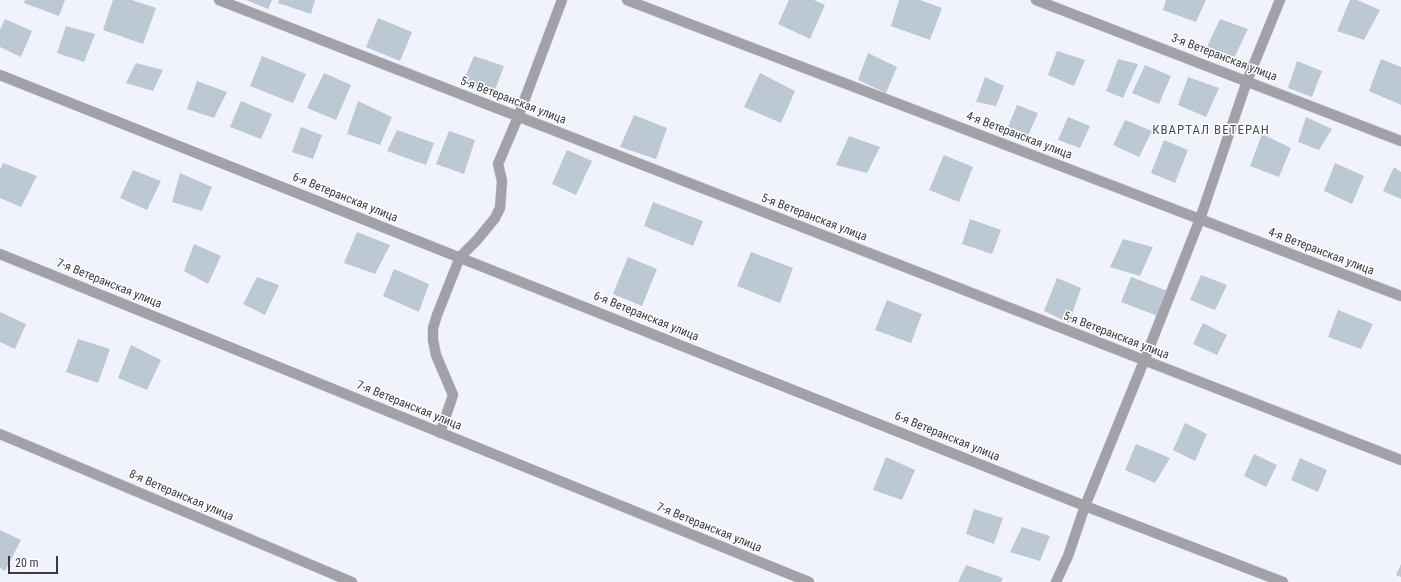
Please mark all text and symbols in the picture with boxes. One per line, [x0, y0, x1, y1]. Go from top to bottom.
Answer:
street label: 3-я Ветеранская улица [1169, 31, 1279, 85]
street label: 5-я Ветеранская улица [458, 74, 568, 128]
street label: 4-я Ветеранская улица [964, 109, 1074, 163]
district label: КВАРТАЛ ВЕТЕРАН [1152, 123, 1270, 139]
street label: 6-я Ветеранская улица [290, 170, 400, 226]
street label: 5-я Ветеранская улица [759, 191, 869, 245]
street label: 4-я Ветеранская улица [1266, 225, 1376, 279]
street label: 7-я Ветеранская улица [54, 256, 164, 312]
street label: 6-я Ветеранская улица [591, 289, 701, 345]
street label: 5-я Ветеранская улица [1061, 309, 1171, 363]
street label: 7-я Ветеранская улица [354, 378, 464, 434]
street label: 6-я Ветеранская улица [892, 409, 1002, 465]
street label: 8-я Ветеранская улица [127, 467, 235, 525]
street label: 7-я Ветеранская улица [654, 500, 764, 556]
scale bar [10, 548, 60, 574]
text: 20 m [15, 556, 39, 570]

